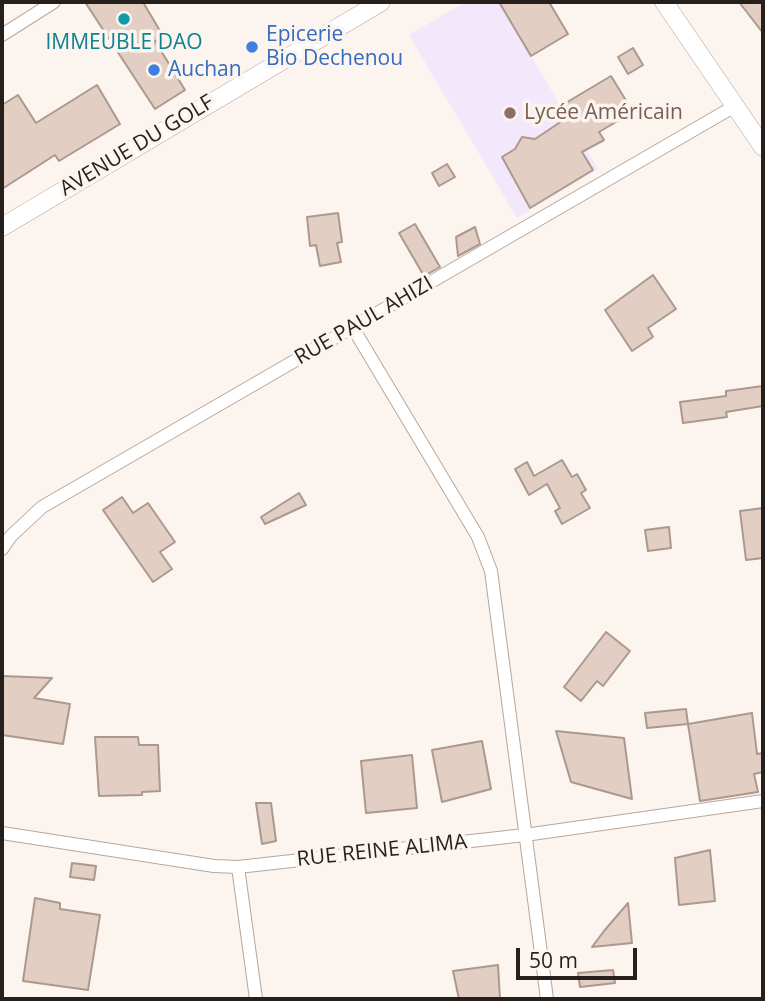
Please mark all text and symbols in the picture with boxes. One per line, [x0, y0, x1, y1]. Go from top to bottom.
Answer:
marker: IMMEUBLE DAO [116, 11, 132, 27]
place label: Epicerie Bio Dechenou [266, 22, 403, 72]
place label: IMMEUBLE DAO [45, 30, 203, 56]
marker: Epicerie Bio Dechenou [244, 39, 260, 55]
place label: Auchan [168, 57, 242, 83]
marker: Auchan [146, 62, 162, 78]
street label: AVENUE DU GOLF [55, 90, 219, 202]
place label: Lycée Américain [524, 100, 683, 126]
marker: Lycée Américain [502, 105, 518, 121]
street label: RUE PAUL AHIZI [290, 271, 438, 371]
street label: RUE REINE ALIMA [296, 830, 468, 872]
scale bar [520, 934, 641, 978]
text: 50 m [529, 946, 578, 974]

